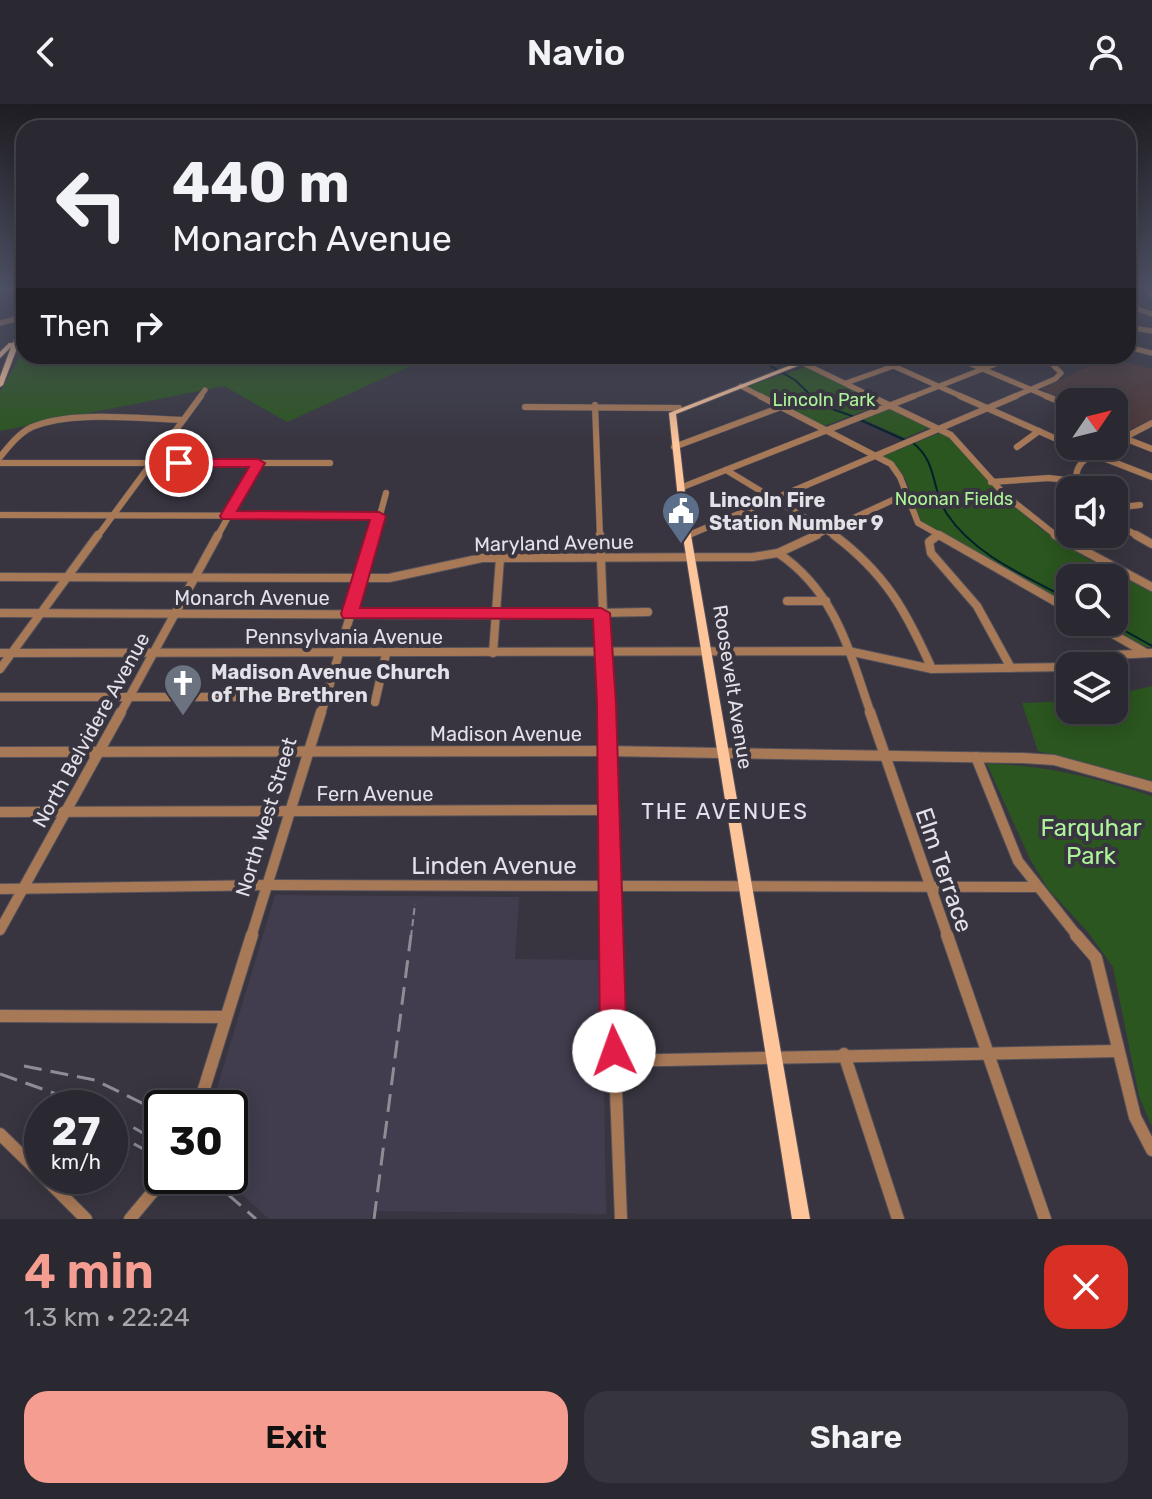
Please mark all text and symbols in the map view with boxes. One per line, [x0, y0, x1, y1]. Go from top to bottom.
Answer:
icon: back [24, 30, 68, 74]
icon: person [1084, 30, 1128, 74]
text: Navio [527, 31, 625, 74]
text: 440 m [172, 150, 350, 216]
icon: left [40, 152, 144, 256]
text: Monarch Avenue [172, 217, 452, 260]
icon: right [126, 304, 170, 348]
text: Then [40, 308, 110, 344]
north arrow [1056, 388, 1128, 460]
map controls [1056, 388, 1128, 724]
park label: Lincoln Park [773, 389, 876, 411]
pin [145, 429, 213, 497]
icon: arrive [157, 441, 201, 485]
button: sound [1056, 476, 1128, 548]
place label: Lincoln Fire Station Number 9 [709, 488, 884, 535]
park label: Noonan Fields [895, 488, 1013, 510]
public building icon: Lincoln Fire Station Number 9 [660, 490, 702, 545]
street label: Maryland Avenue [474, 530, 634, 556]
button: search [1056, 564, 1128, 636]
street label: Monarch Avenue [174, 586, 330, 610]
street label: Roosevelt Avenue [708, 603, 758, 771]
street label: Pennsylvania Avenue [245, 625, 443, 649]
street label: North Belvidere Avenue [27, 628, 155, 832]
button: layers [1056, 652, 1128, 724]
place label: Madison Avenue Church of The Brethren [211, 660, 450, 707]
church icon: Madison Avenue Church of The Brethren [162, 662, 204, 717]
street label: Madison Avenue [430, 722, 582, 746]
street label: North West Street [230, 734, 302, 899]
street label: Fern Avenue [317, 782, 433, 806]
district label: THE AVENUES [641, 798, 809, 825]
street label: Elm Terrace [910, 804, 978, 936]
park label: Farquhar Park [1040, 814, 1142, 870]
street label: Linden Avenue [411, 852, 577, 880]
position arrow [572, 1009, 656, 1093]
speed limit sign: 30 [144, 1090, 248, 1194]
text: 27 [52, 1108, 100, 1155]
text: km/h [51, 1150, 101, 1174]
text: 4 min [24, 1243, 154, 1300]
button: close [1044, 1245, 1128, 1329]
text: 1.3 km · 22:24 [24, 1302, 190, 1333]
button: Exit [24, 1391, 568, 1483]
button: Share [584, 1391, 1128, 1483]

